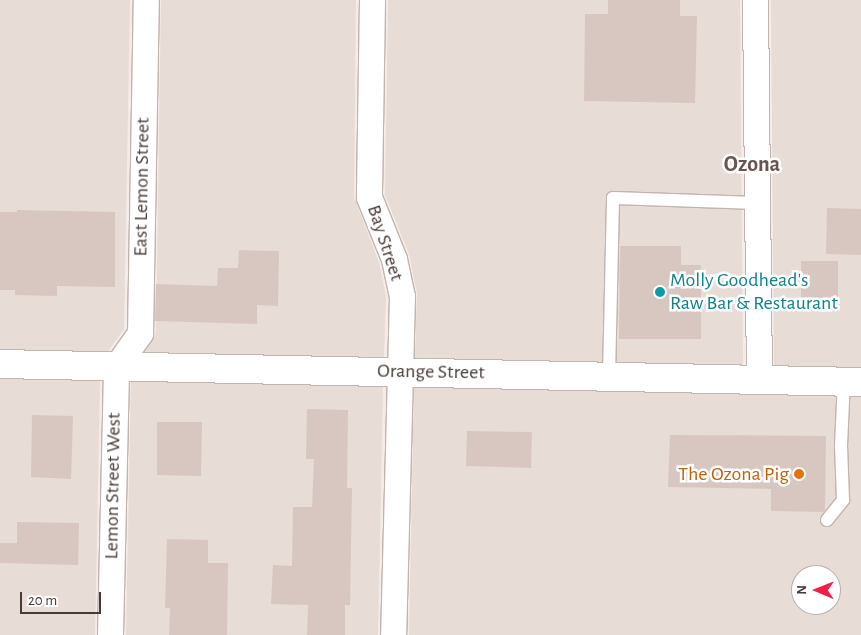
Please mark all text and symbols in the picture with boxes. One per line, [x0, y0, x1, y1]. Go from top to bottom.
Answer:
street label: East Lemon Street [129, 117, 155, 257]
district label: Ozona [724, 152, 780, 178]
street label: Bay Street [361, 202, 409, 284]
place label: Molly Goodhead's Raw Bar & Restaurant [670, 268, 838, 315]
marker: Molly Goodhead's Raw Bar & Restaurant [654, 286, 666, 298]
street label: Orange Street [377, 359, 485, 385]
street label: Lemon Street West [100, 412, 126, 560]
place label: The Ozona Pig [678, 462, 789, 486]
marker: The Ozona Pig [793, 468, 805, 480]
north arrow [791, 565, 841, 615]
scale bar [22, 582, 104, 614]
text: N [795, 585, 809, 595]
text: 20 m [28, 593, 57, 608]

